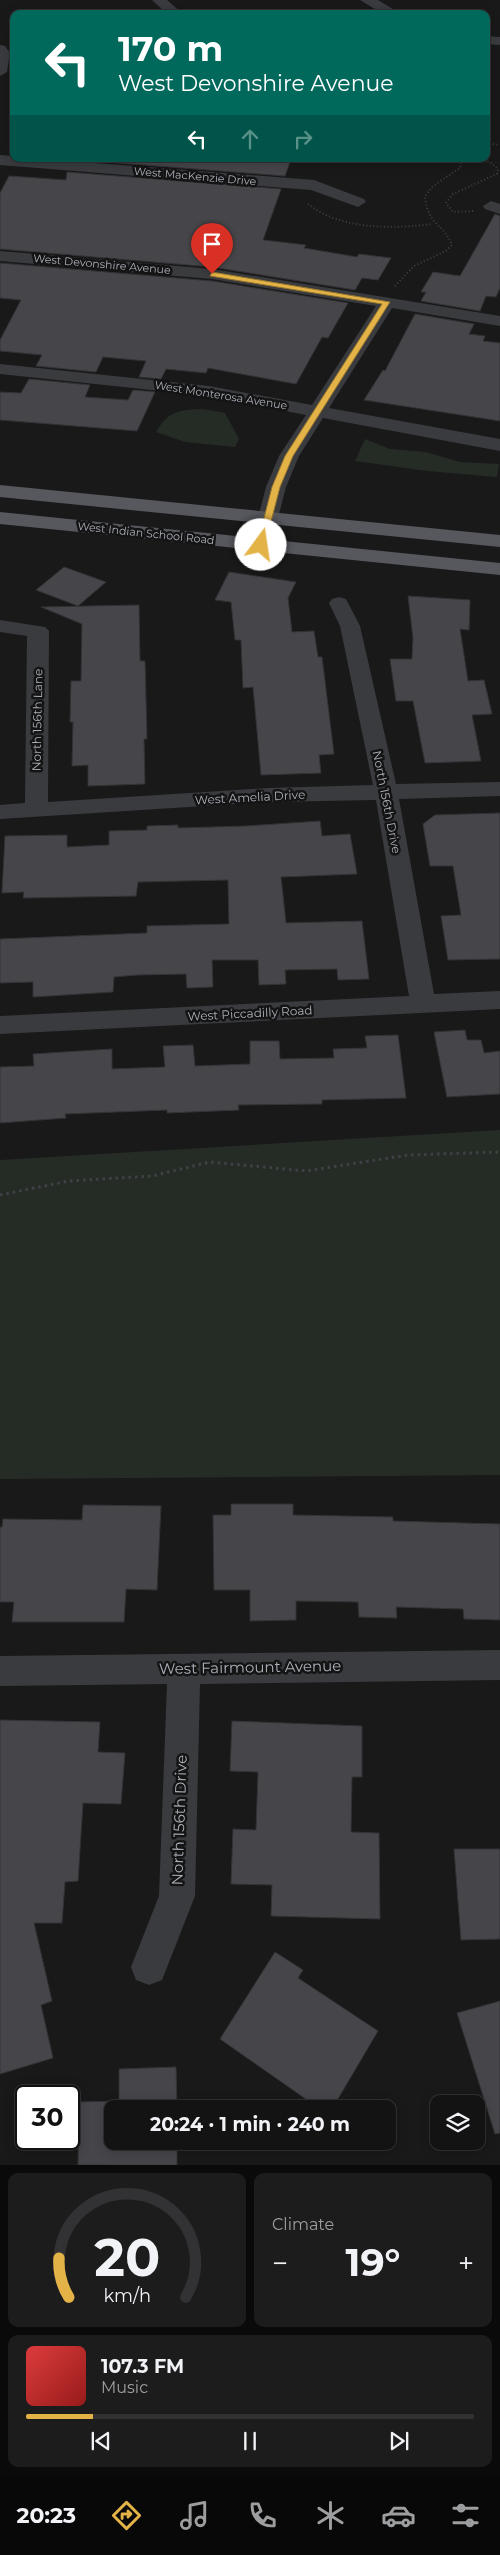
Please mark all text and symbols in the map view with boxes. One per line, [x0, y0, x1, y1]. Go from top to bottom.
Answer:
text: 170 m [118, 27, 223, 70]
icon: left [35, 30, 100, 95]
text: West Devonshire Avenue [118, 70, 394, 97]
icon: left [183, 125, 211, 153]
icon: ahead [236, 125, 264, 153]
icon: right [289, 125, 317, 153]
street label: West MacKenzie Drive [133, 164, 257, 188]
pin [191, 223, 233, 274]
icon: arrive [198, 230, 226, 258]
street label: West Devonshire Avenue [33, 251, 172, 277]
street label: West Monterosa Avenue [154, 378, 289, 412]
position arrow [234, 518, 286, 570]
street label: West Indian School Road [77, 519, 215, 547]
street label: North 156th Lane [29, 669, 45, 771]
street label: North 156th Drive [370, 749, 404, 855]
street label: West Amelia Drive [194, 787, 306, 807]
street label: West Piccadilly Road [187, 1002, 313, 1024]
street label: West Fairmount Avenue [159, 1656, 341, 1678]
street label: North 156th Drive [167, 1754, 191, 1886]
speed limit sign: 30 [15, 2085, 80, 2150]
map controls [430, 2095, 485, 2150]
button: layers [430, 2095, 485, 2150]
text: 20:24 · 1 min · 240 m [150, 2113, 350, 2136]
text: Climate [272, 2215, 334, 2234]
text: 20 [94, 2226, 160, 2289]
text: 19° [346, 2239, 401, 2286]
text: − [272, 2246, 288, 2280]
text: + [458, 2246, 474, 2280]
text: km/h [103, 2285, 151, 2306]
text: 107.3 FM [101, 2355, 184, 2378]
text: Music [101, 2378, 148, 2397]
icon: previous [87, 2427, 115, 2455]
icon: pause [236, 2427, 264, 2455]
icon: next [385, 2427, 413, 2455]
icon: directions [109, 2498, 144, 2533]
icon: music [177, 2498, 212, 2533]
icon: phone [245, 2498, 280, 2533]
icon: climate [313, 2498, 348, 2533]
icon: car [381, 2498, 416, 2533]
icon: filters [448, 2498, 483, 2533]
text: 20:23 [16, 2502, 76, 2529]

